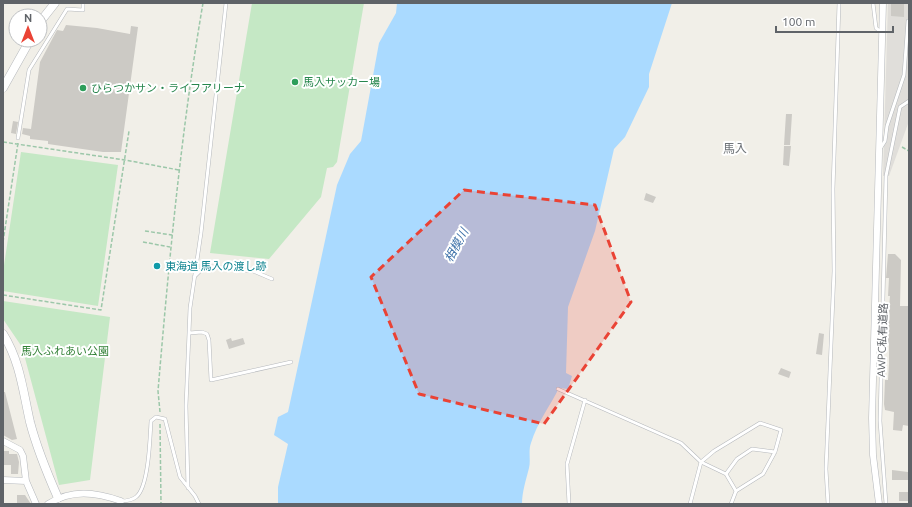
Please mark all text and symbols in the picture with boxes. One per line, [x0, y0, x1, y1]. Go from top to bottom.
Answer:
north arrow [8, 8, 48, 48]
scale bar [776, 8, 893, 34]
text: N [24, 12, 32, 24]
text: 100 m [782, 15, 815, 28]
place label: 馬入サッカー場 [303, 76, 380, 88]
marker: 馬入サッカー場 [290, 77, 300, 87]
place label: ひらつかサン・ライフアリーナ [91, 82, 245, 94]
marker: ひらつかサン・ライフアリーナ [78, 83, 88, 93]
district label: 馬入 [723, 142, 747, 155]
water label: 相模川 [442, 224, 471, 264]
place label: 東海道 馬入の渡し跡 [165, 260, 267, 272]
marker: 東海道 馬入の渡し跡 [152, 261, 162, 271]
street label: AWPC私有道路 [875, 303, 889, 377]
park label: 馬入ふれあい公園 [21, 345, 109, 357]

